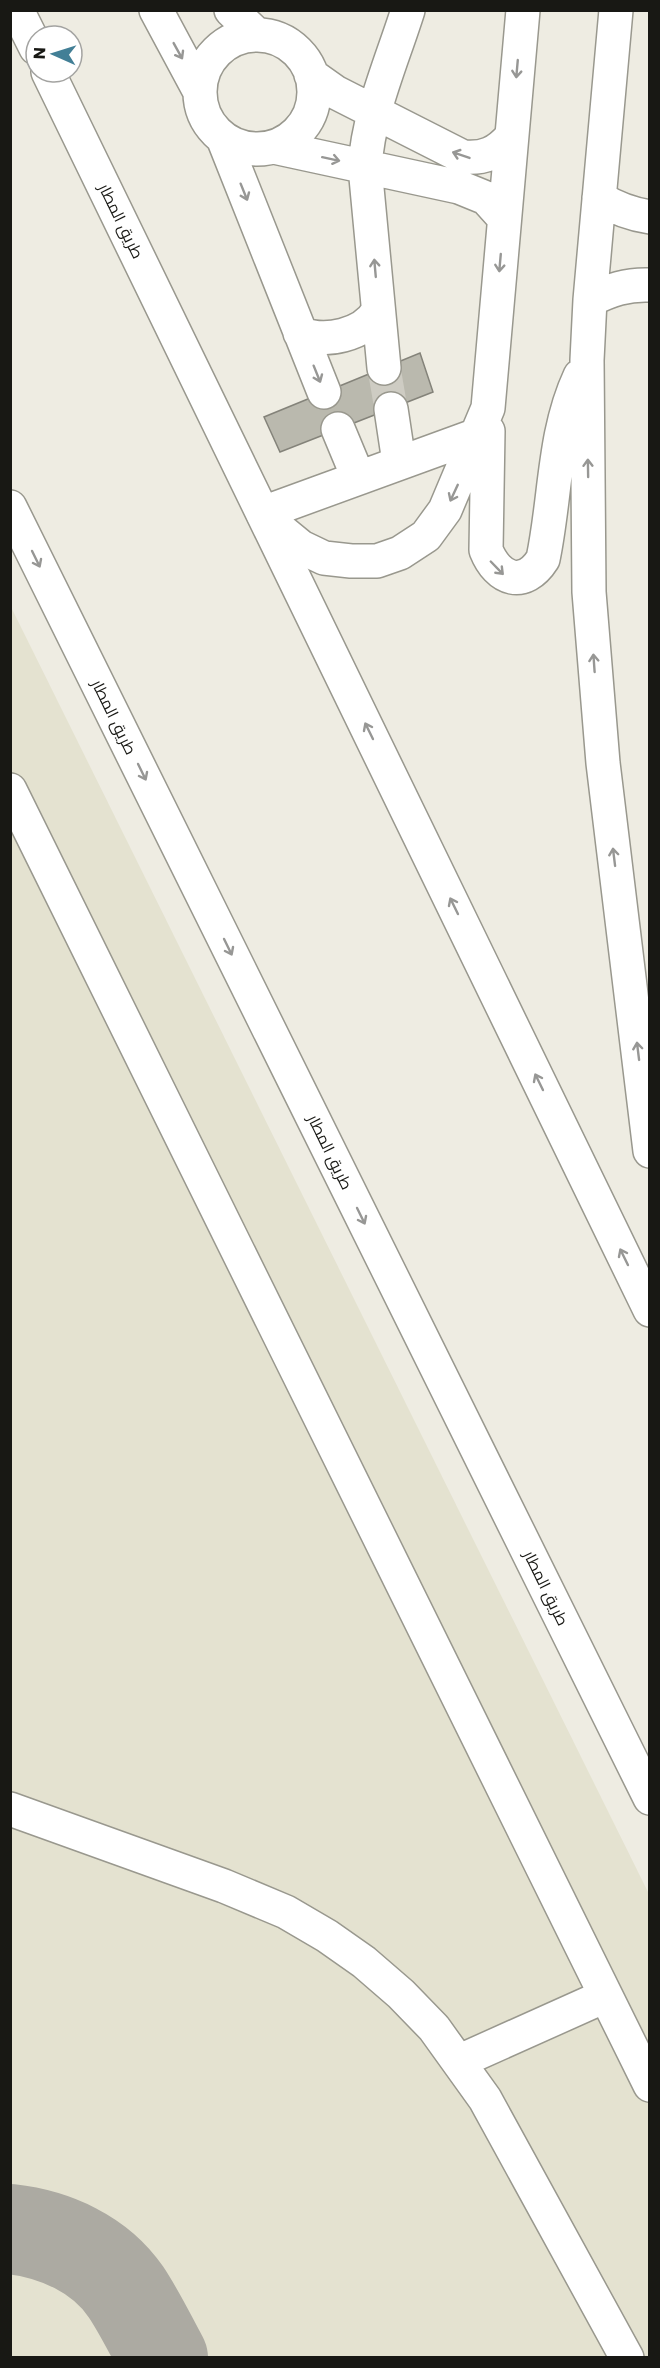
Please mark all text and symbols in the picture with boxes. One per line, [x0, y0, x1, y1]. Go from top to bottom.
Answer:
north arrow [24, 24, 84, 84]
one-way arrow [172, 42, 184, 59]
text: N [28, 47, 51, 60]
one-way arrow [511, 58, 522, 78]
one-way arrow [452, 148, 471, 159]
one-way arrow [321, 154, 340, 166]
street label: طريق المطار [92, 179, 149, 263]
one-way arrow [239, 183, 250, 201]
one-way arrow [495, 253, 506, 272]
one-way arrow [369, 258, 380, 278]
one-way arrow [312, 364, 323, 382]
one-way arrow [582, 459, 594, 479]
one-way arrow [447, 483, 459, 501]
one-way arrow [31, 550, 43, 568]
one-way arrow [490, 560, 504, 575]
one-way arrow [588, 654, 599, 674]
street label: طريق المطار [85, 675, 142, 759]
one-way arrow [363, 722, 375, 740]
one-way arrow [136, 762, 148, 780]
one-way arrow [609, 848, 620, 868]
one-way arrow [448, 898, 459, 916]
one-way arrow [223, 937, 234, 955]
one-way arrow [632, 1041, 643, 1061]
one-way arrow [533, 1073, 544, 1091]
street label: طريق المطار [301, 1110, 358, 1194]
one-way arrow [356, 1206, 368, 1224]
one-way arrow [618, 1249, 629, 1267]
street label: طريق المطار [517, 1546, 574, 1630]

